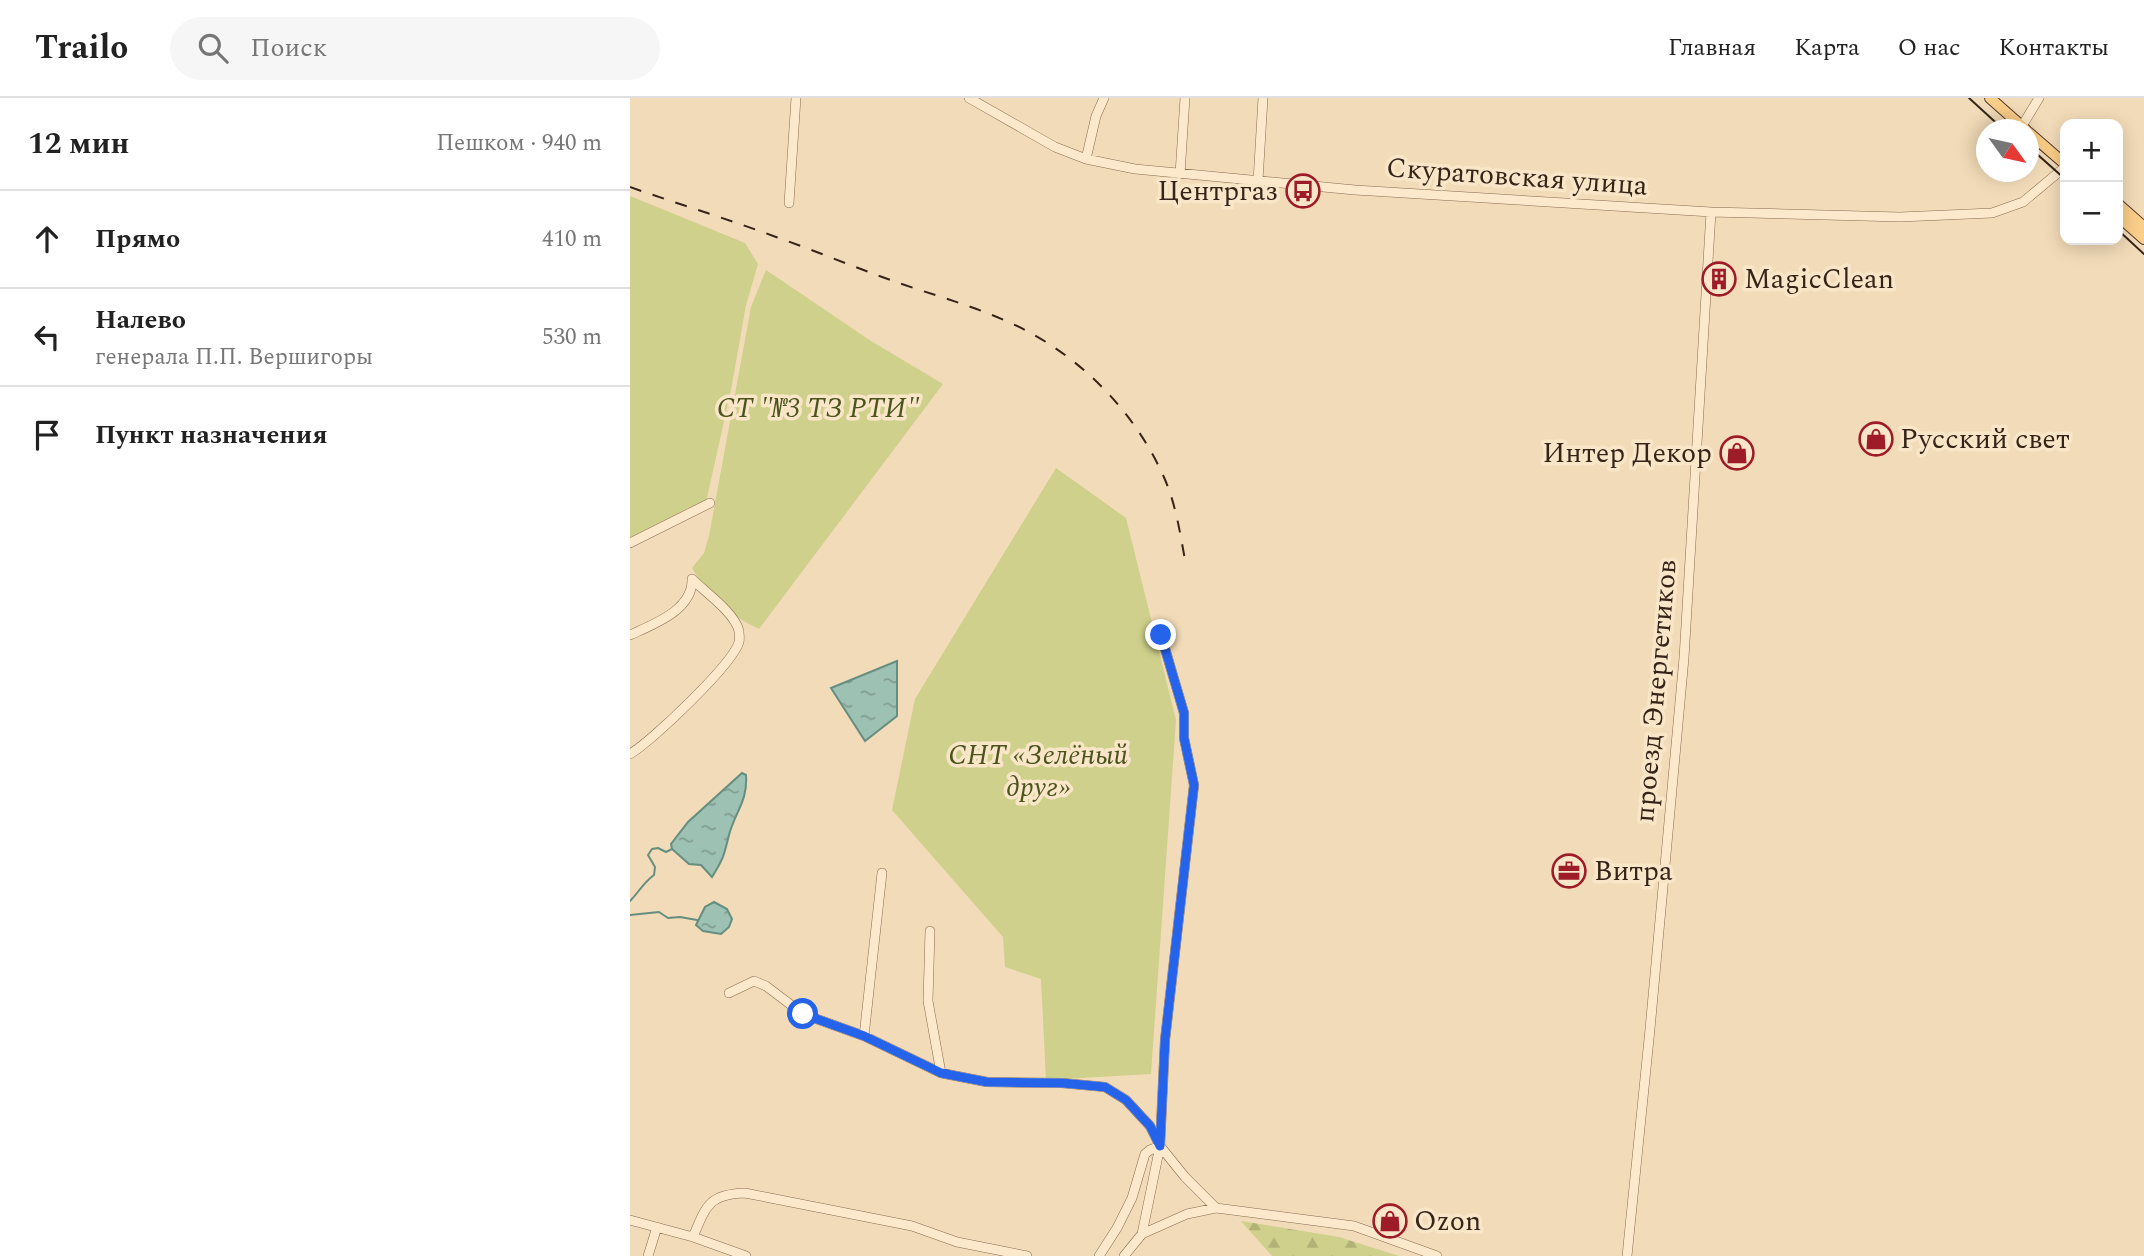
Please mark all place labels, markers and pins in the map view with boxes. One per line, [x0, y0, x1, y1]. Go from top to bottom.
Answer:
place label: Центргаз [1157, 170, 1278, 213]
bus stop icon: Центргаз [1284, 172, 1322, 210]
place label: MagicClean [1744, 258, 1894, 301]
building icon: MagicClean [1700, 260, 1738, 298]
place label: Русский свет [1900, 418, 2070, 461]
shop icon: Русский свет [1857, 420, 1895, 458]
place label: Интер Декор [1542, 432, 1712, 475]
shop icon: Интер Декор [1718, 434, 1756, 472]
place label: Витра [1594, 850, 1673, 893]
office icon: Витра [1550, 852, 1588, 890]
place label: Ozon [1414, 1200, 1481, 1243]
shop icon: Ozon [1371, 1202, 1409, 1240]

